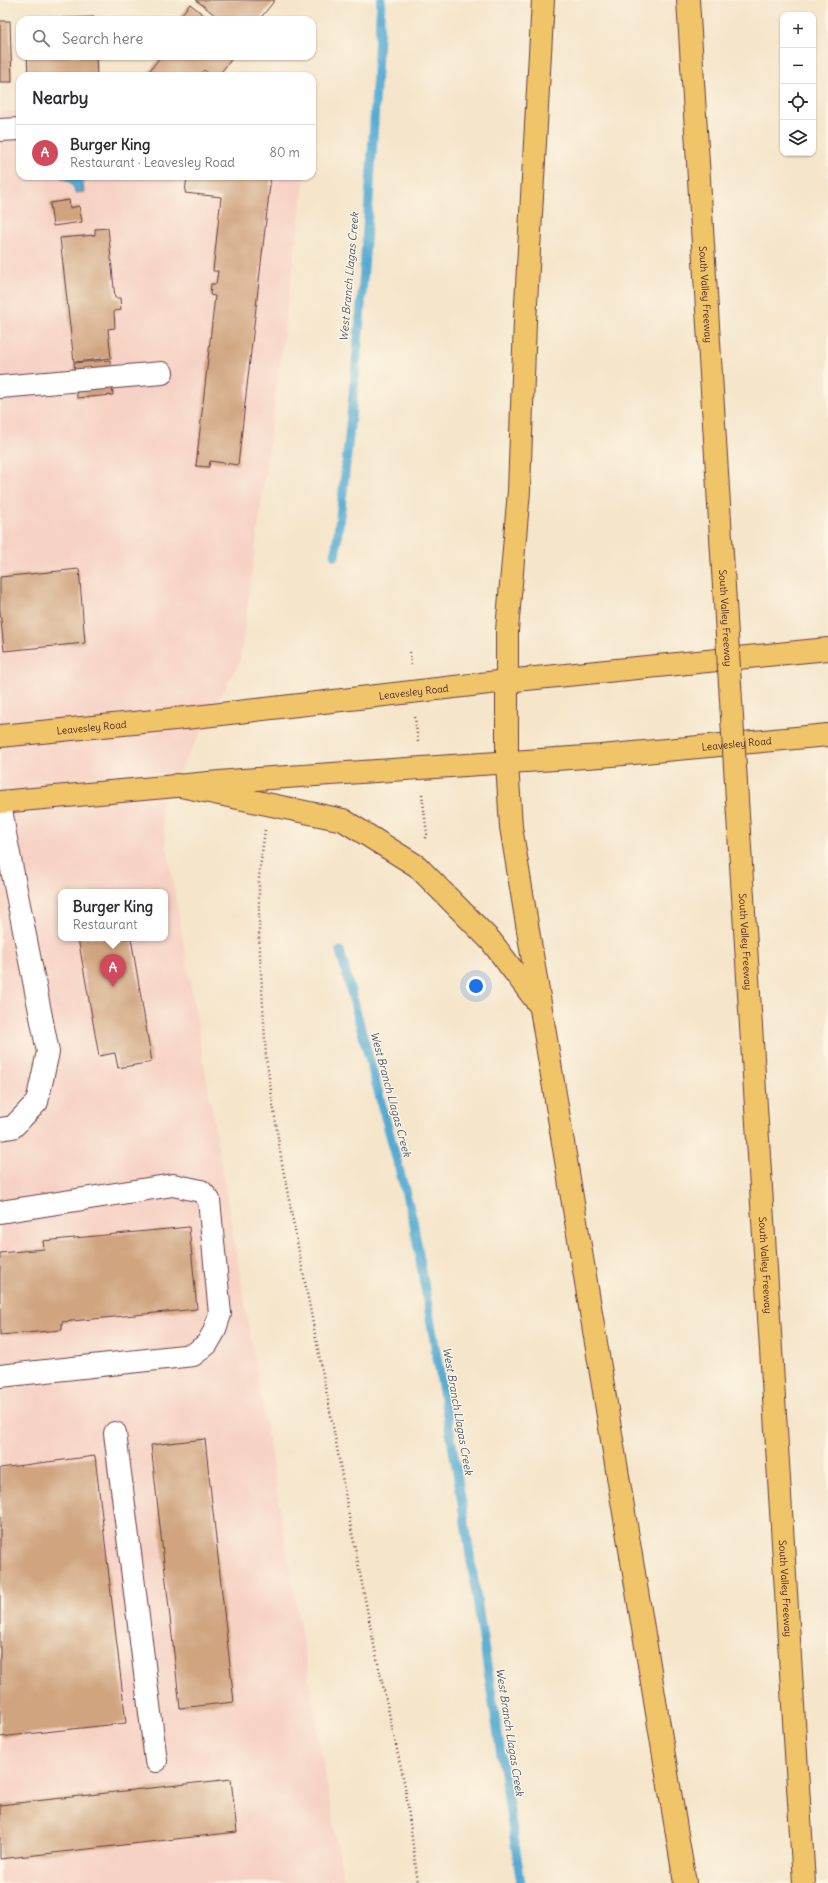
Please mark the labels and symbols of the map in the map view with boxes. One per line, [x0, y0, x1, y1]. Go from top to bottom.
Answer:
water label: West Branch Llagas Creek [336, 211, 362, 342]
street label: South Valley Freeway [697, 246, 716, 343]
street label: South Valley Freeway [716, 569, 735, 667]
street label: Leavesley Road [378, 681, 449, 702]
street label: Leavesley Road [56, 717, 127, 737]
street label: Leavesley Road [701, 734, 772, 753]
street label: South Valley Freeway [736, 893, 755, 991]
pin: A [100, 954, 126, 987]
your location [466, 976, 486, 996]
water label: West Branch Llagas Creek [368, 1030, 415, 1160]
street label: South Valley Freeway [756, 1216, 775, 1314]
water label: West Branch Llagas Creek [440, 1346, 476, 1477]
street label: South Valley Freeway [776, 1540, 795, 1637]
water label: West Branch Llagas Creek [493, 1667, 527, 1798]

